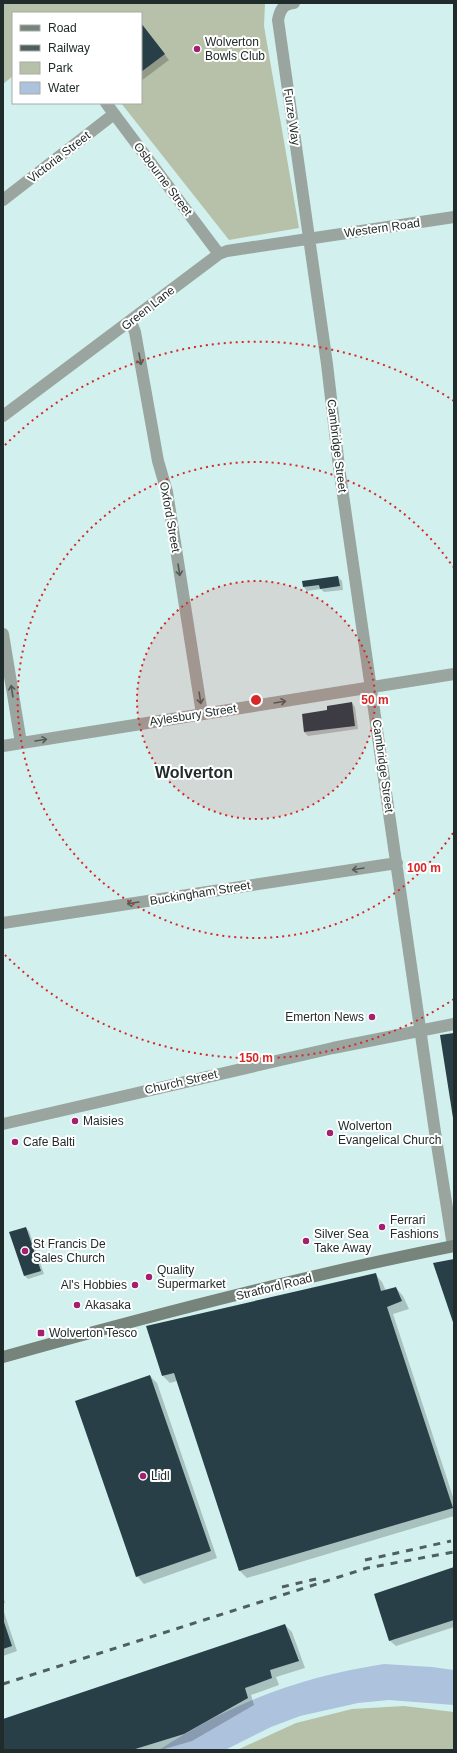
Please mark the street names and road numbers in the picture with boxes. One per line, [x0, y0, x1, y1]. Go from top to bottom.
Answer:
street label: Furze Way [281, 88, 303, 146]
street label: Victoria Street [25, 128, 93, 186]
street label: Osbourne Street [131, 140, 195, 219]
street label: Western Road [343, 216, 421, 240]
street label: Green Lane [119, 283, 178, 333]
street label: Cambridge Street [324, 398, 350, 494]
street label: Oxford Street [157, 481, 183, 554]
street label: Aylesbury Street [149, 701, 238, 729]
street label: Cambridge Street [370, 718, 397, 814]
street label: Buckingham Street [149, 878, 252, 908]
street label: Church Street [143, 1067, 219, 1097]
street label: Stratford Road [234, 1271, 314, 1303]

